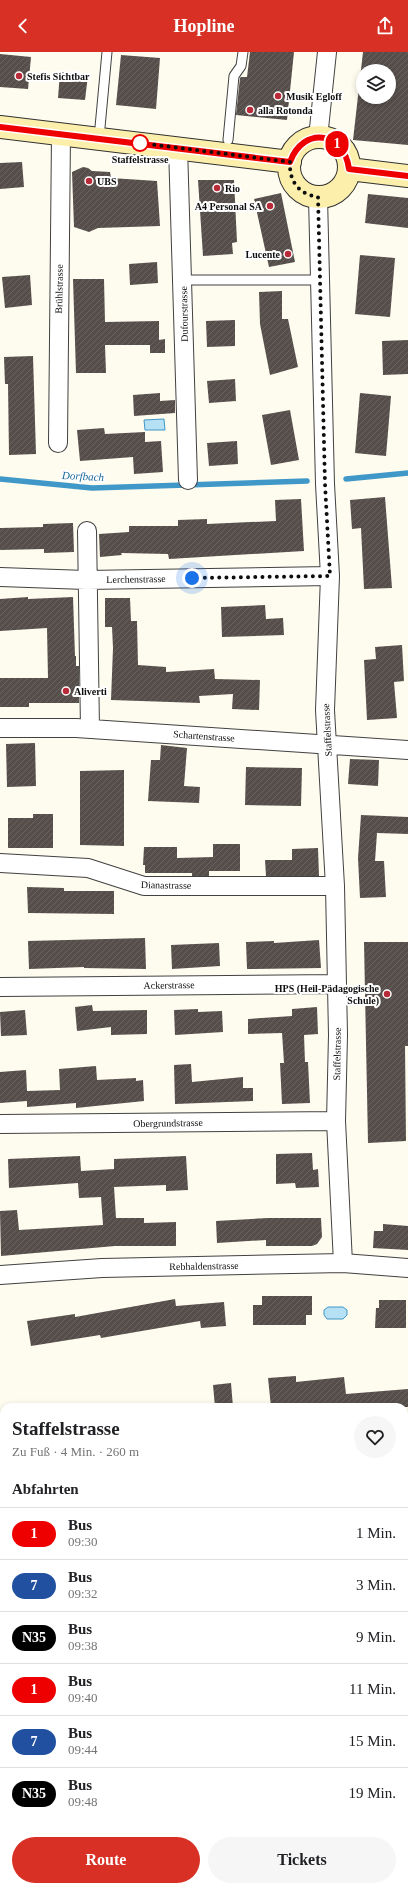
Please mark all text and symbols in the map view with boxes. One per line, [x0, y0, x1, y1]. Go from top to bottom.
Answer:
icon: back [12, 15, 34, 37]
icon: share [374, 15, 396, 37]
text: Hopline [173, 16, 235, 36]
map controls [356, 64, 396, 104]
button: layers [356, 64, 396, 104]
marker: Stefis Sichtbar [14, 71, 24, 81]
place label: Stefis Sichtbar [27, 71, 90, 82]
marker: Musik Egloff [273, 91, 283, 101]
place label: Musik Egloff [286, 91, 343, 102]
marker: alla Rotonda [245, 105, 255, 115]
place label: alla Rotonda [258, 105, 313, 116]
line badge: 1 [324, 131, 350, 157]
marker: Staffelstrasse [131, 134, 149, 152]
text: 1 [334, 136, 341, 151]
place label: Staffelstrasse [112, 154, 169, 165]
marker: UBS [84, 176, 94, 186]
place label: UBS [97, 176, 117, 187]
marker: Rio [212, 183, 222, 193]
place label: Rio [225, 183, 240, 194]
place label: A4 Personal SA [195, 201, 263, 212]
marker: A4 Personal SA [265, 201, 275, 211]
place label: Lucente [246, 249, 281, 260]
marker: Lucente [283, 249, 293, 259]
street label: Brühlstrasse [53, 264, 65, 314]
street label: Dufourstrasse [178, 286, 190, 342]
water label: Dorfbach [61, 469, 105, 483]
your location [182, 568, 202, 588]
street label: Lerchenstrasse [106, 573, 166, 585]
marker: Aliverti [61, 686, 71, 696]
place label: Aliverti [74, 686, 107, 697]
street label: Staffelstrasse [320, 703, 334, 757]
street label: Schartenstrasse [173, 728, 236, 744]
street label: Dianastrasse [141, 879, 192, 891]
street label: Ackerstrasse [143, 979, 195, 991]
place label: HPS (Heil-Pädagogische Schule) [275, 983, 380, 1007]
marker: HPS (Heil-Pädagogische Schule) [382, 989, 392, 999]
street label: Staffelstrasse [331, 1027, 343, 1081]
street label: Obergrundstrasse [133, 1117, 204, 1129]
street label: Rebhaldenstrasse [169, 1260, 239, 1272]
button: heart [354, 1416, 396, 1458]
text: Staffelstrasse [12, 1418, 120, 1439]
text: Zu Fuß · 4 Min. · 260 m [12, 1444, 139, 1459]
text: Abfahrten [12, 1481, 79, 1497]
text: Bus [68, 1517, 92, 1533]
text: 1 Min. [356, 1525, 396, 1541]
text: 1 [31, 1526, 38, 1541]
text: 09:30 [68, 1534, 98, 1549]
text: Bus [68, 1569, 92, 1585]
text: 3 Min. [356, 1577, 396, 1593]
text: 7 [31, 1578, 38, 1593]
text: 09:32 [68, 1586, 98, 1601]
text: Bus [68, 1621, 92, 1637]
text: 9 Min. [356, 1629, 396, 1645]
text: N35 [22, 1630, 46, 1645]
text: 09:38 [68, 1638, 98, 1653]
text: Bus [68, 1673, 92, 1689]
text: 11 Min. [349, 1681, 396, 1697]
text: 1 [31, 1682, 38, 1697]
text: 09:40 [68, 1690, 98, 1705]
text: Bus [68, 1725, 92, 1741]
text: 15 Min. [348, 1733, 396, 1749]
text: 7 [31, 1734, 38, 1749]
text: 09:44 [68, 1742, 98, 1757]
text: Bus [68, 1777, 92, 1793]
text: 19 Min. [348, 1785, 396, 1801]
text: N35 [22, 1786, 46, 1801]
text: 09:48 [68, 1794, 98, 1809]
button: Route [12, 1837, 200, 1883]
button: Tickets [208, 1837, 396, 1883]

